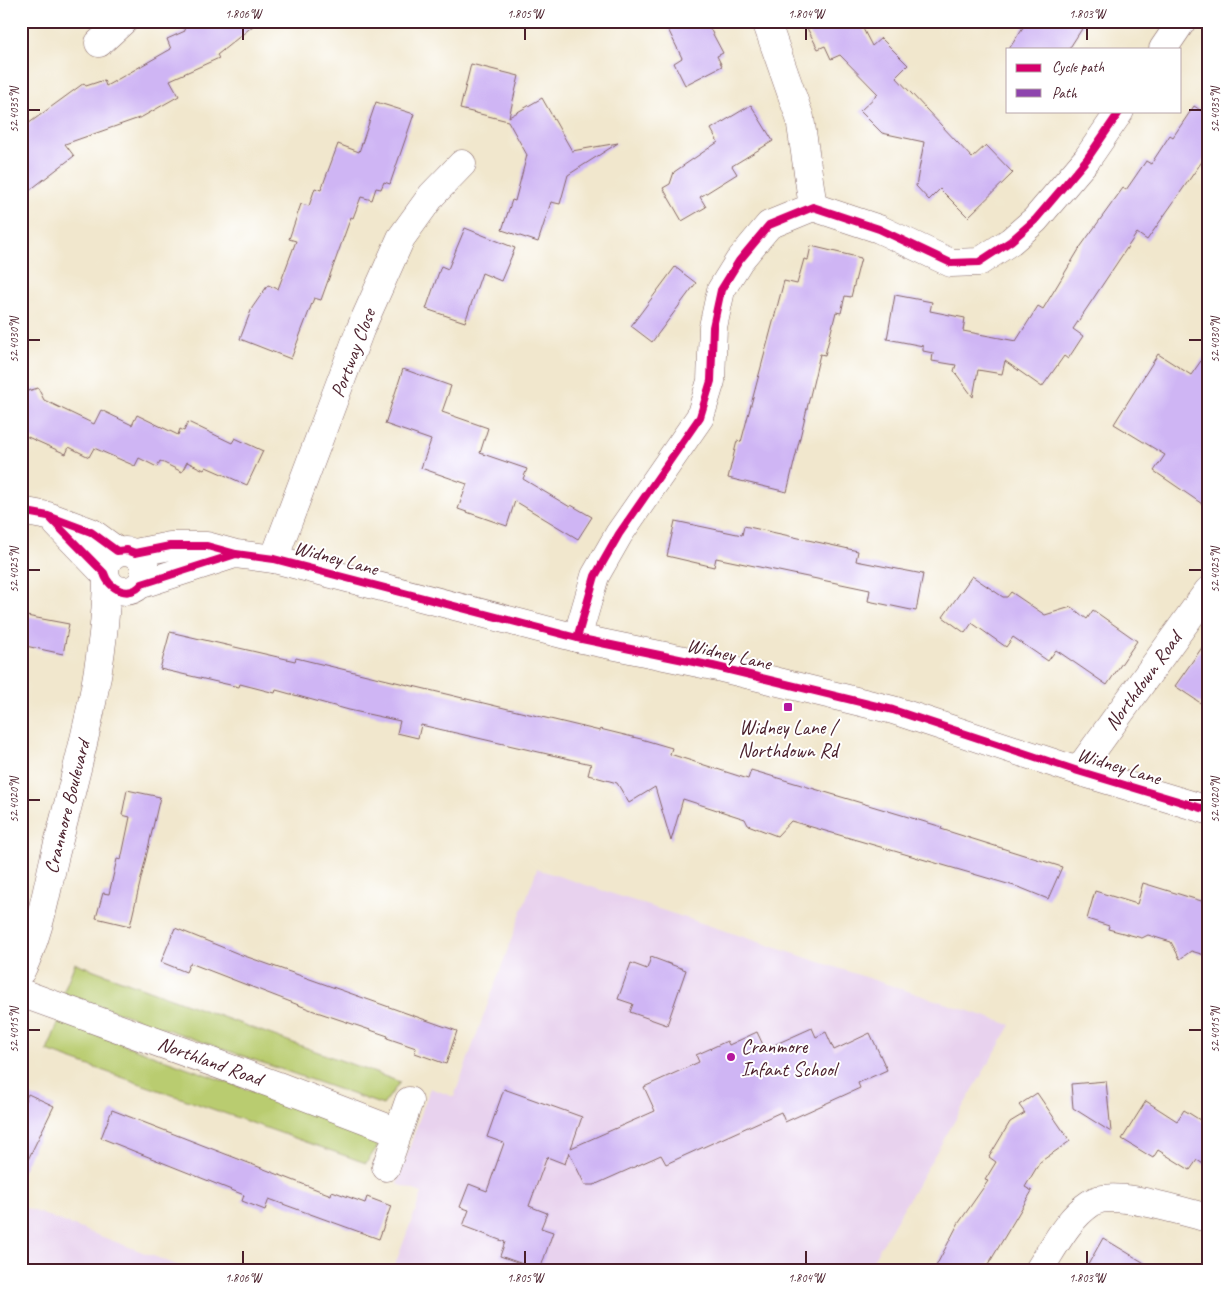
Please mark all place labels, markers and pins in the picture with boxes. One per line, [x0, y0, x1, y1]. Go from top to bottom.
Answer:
marker: Widney Lane / Northdown Rd [782, 701, 794, 713]
place label: Widney Lane / Northdown Rd [738, 715, 841, 763]
place label: Cranmore Infant School [741, 1034, 840, 1082]
marker: Cranmore Infant School [725, 1051, 737, 1063]

